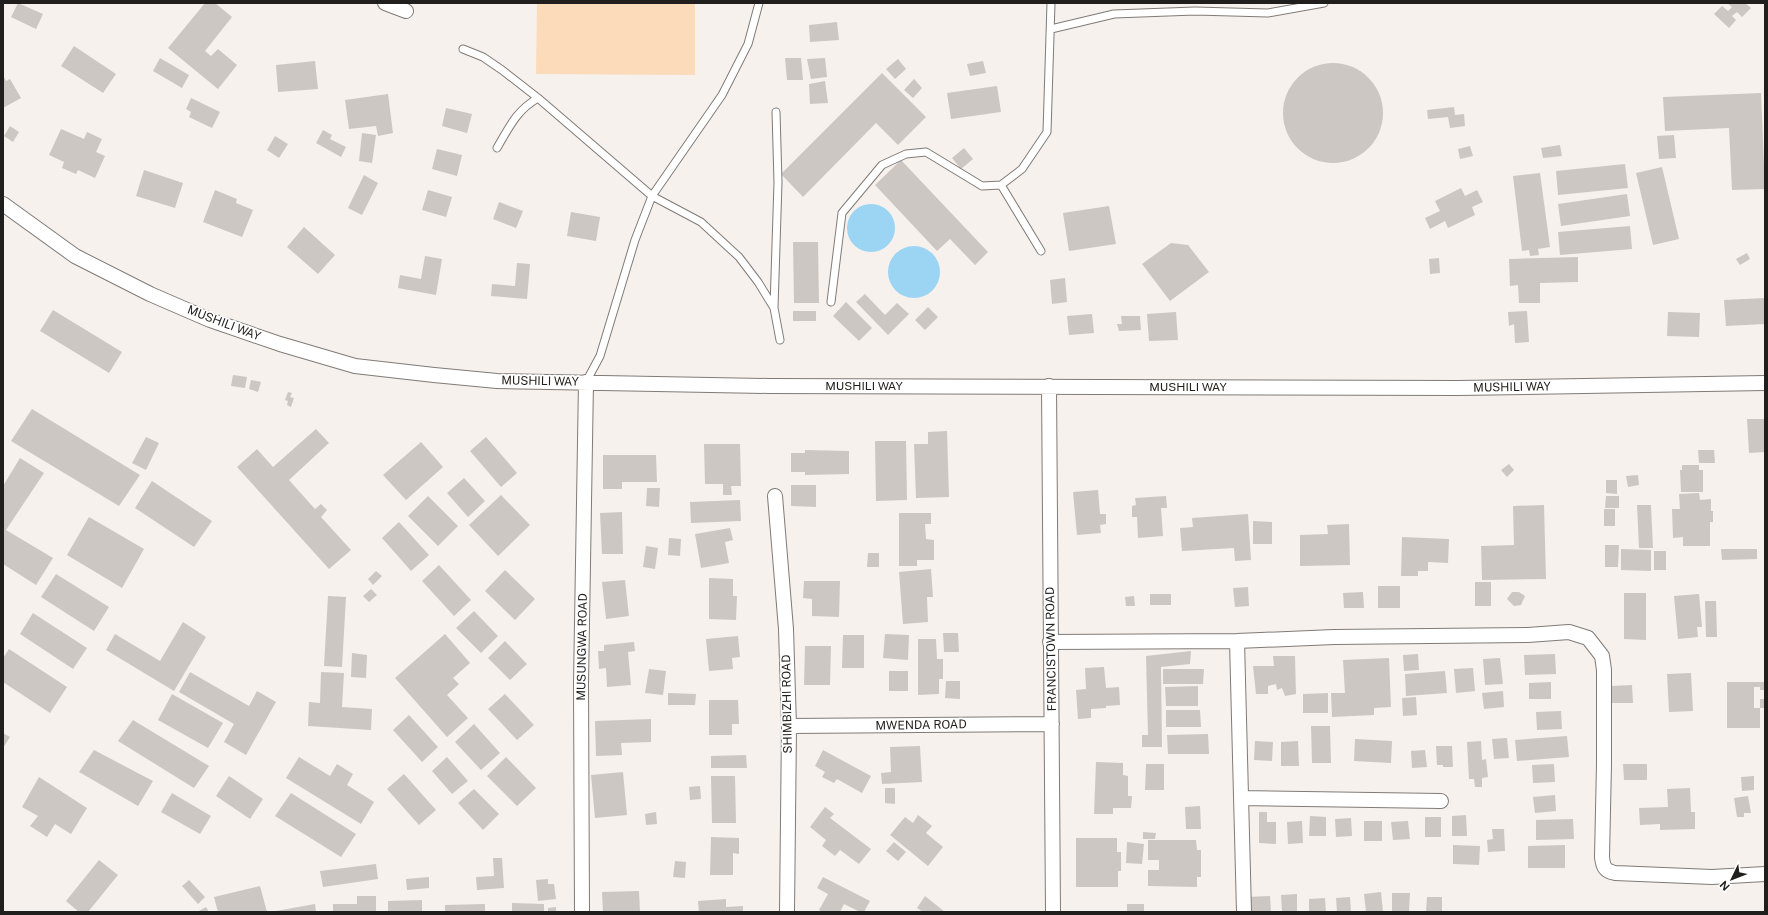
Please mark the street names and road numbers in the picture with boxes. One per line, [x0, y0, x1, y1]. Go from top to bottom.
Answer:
street label: MUSHILI WAY [185, 303, 263, 344]
street label: MUSHILI WAY [501, 373, 580, 389]
street label: MUSHILI WAY [825, 379, 903, 393]
street label: MUSHILI WAY [1473, 379, 1552, 395]
street label: MUSHILI WAY [1149, 380, 1227, 394]
street label: FRANCISTOWN ROAD [1043, 587, 1059, 711]
street label: MUSUNGWA ROAD [574, 593, 590, 701]
street label: SHIMBIZHI ROAD [779, 654, 795, 754]
street label: MWENDA ROAD [875, 717, 967, 733]

